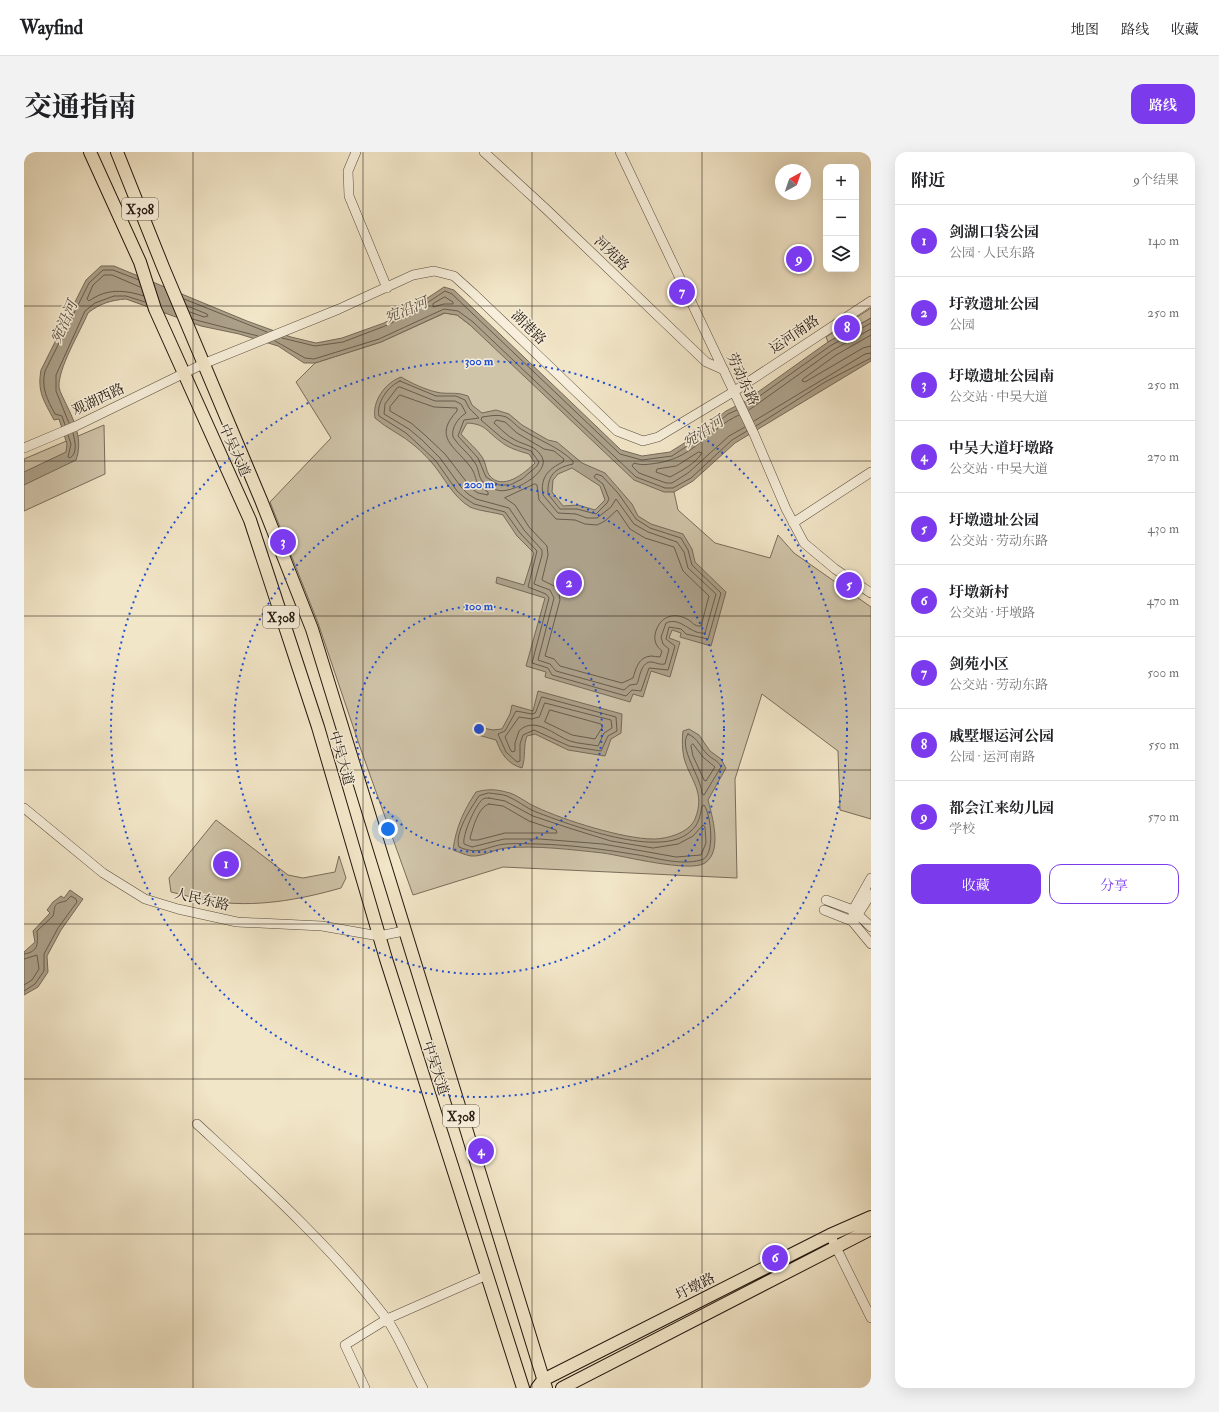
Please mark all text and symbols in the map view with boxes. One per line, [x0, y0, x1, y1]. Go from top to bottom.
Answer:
text: Wayfind [20, 16, 83, 40]
text: 地图 [1071, 21, 1099, 38]
text: 路线 [1121, 21, 1149, 38]
text: 收藏 [1171, 21, 1199, 38]
button: 路线 [1131, 84, 1195, 124]
text: 交通指南 [24, 90, 136, 125]
north arrow [775, 164, 811, 200]
map controls [823, 164, 859, 272]
button: + [823, 164, 859, 200]
text: 附近 [911, 170, 945, 191]
text: 9个结果 [1133, 172, 1179, 188]
road number: X308 [122, 198, 158, 220]
button: − [823, 200, 859, 236]
text: 剑湖口袋公园 [949, 223, 1039, 242]
street label: 河苑路 [591, 233, 633, 274]
text: 1 [922, 233, 926, 249]
text: 140 m [1148, 233, 1179, 249]
button: layers [823, 236, 859, 272]
pin: 9 [786, 244, 812, 274]
text: 公园 · 人民东路 [949, 245, 1035, 261]
pin: 7 [669, 277, 695, 307]
water label: 宛沿河 [382, 292, 433, 328]
water label: 宛沿河 [47, 295, 84, 347]
text: 圩敦遗址公园 [949, 295, 1039, 314]
text: 2 [921, 305, 927, 321]
text: 250 m [1147, 305, 1179, 321]
street label: 湖港路 [508, 307, 550, 348]
street label: 运河南路 [766, 312, 822, 357]
pin: 8 [834, 313, 860, 343]
text: 公园 [949, 317, 975, 333]
street label: 劳动东路 [723, 350, 762, 408]
text: 300 m [465, 354, 494, 369]
text: 圩墩遗址公园南 [949, 367, 1054, 386]
text: 3 [922, 377, 927, 393]
text: 250 m [1147, 377, 1179, 393]
street label: 观湖西路 [69, 380, 127, 419]
text: 公交站 · 中吴大道 [949, 389, 1048, 405]
water label: 宛沿河 [679, 411, 730, 453]
street label: 中吴大道 [215, 421, 254, 479]
text: 中吴大道圩墩路 [949, 439, 1054, 458]
text: 4 [920, 449, 928, 465]
text: 270 m [1147, 449, 1179, 465]
text: 公交站 · 中吴大道 [949, 461, 1048, 477]
text: 200 m [464, 477, 495, 492]
text: 圩墩遗址公园 [949, 511, 1039, 530]
text: 5 [921, 521, 927, 537]
text: 430 m [1148, 521, 1179, 537]
pin: 3 [270, 527, 296, 557]
text: 公交站 · 劳动东路 [949, 533, 1048, 549]
pin: 2 [556, 568, 582, 598]
pin: 5 [836, 570, 862, 600]
text: 圩墩新村 [949, 583, 1009, 602]
text: 6 [921, 593, 927, 609]
text: 470 m [1147, 593, 1179, 609]
text: 100 m [465, 599, 494, 614]
text: 公交站 · 圩墩路 [949, 605, 1035, 621]
road number: X308 [263, 606, 299, 628]
text: 剑苑小区 [949, 655, 1009, 674]
text: 7 [921, 665, 927, 681]
text: 500 m [1147, 665, 1179, 681]
text: 公交站 · 劳动东路 [949, 677, 1048, 693]
centre of rings [472, 722, 486, 736]
text: 戚墅堰运河公园 [949, 727, 1054, 746]
street label: 中吴大道 [326, 729, 357, 787]
text: 8 [921, 737, 927, 753]
text: 550 m [1148, 737, 1179, 753]
text: 公园 · 运河南路 [949, 749, 1035, 765]
text: 都会江来幼儿园 [949, 799, 1054, 818]
text: 9 [921, 809, 927, 825]
text: 570 m [1148, 809, 1179, 825]
your location [378, 819, 398, 839]
text: 学校 [949, 821, 975, 837]
pin: 1 [213, 849, 239, 879]
button: 收藏 [911, 864, 1041, 904]
button: 分享 [1049, 864, 1179, 904]
street label: 人民东路 [173, 885, 231, 914]
street label: 中吴大道 [419, 1039, 452, 1097]
road number: X308 [443, 1105, 479, 1127]
pin: 4 [468, 1136, 494, 1166]
pin: 6 [762, 1243, 788, 1273]
street label: 圩墩路 [673, 1269, 718, 1304]

